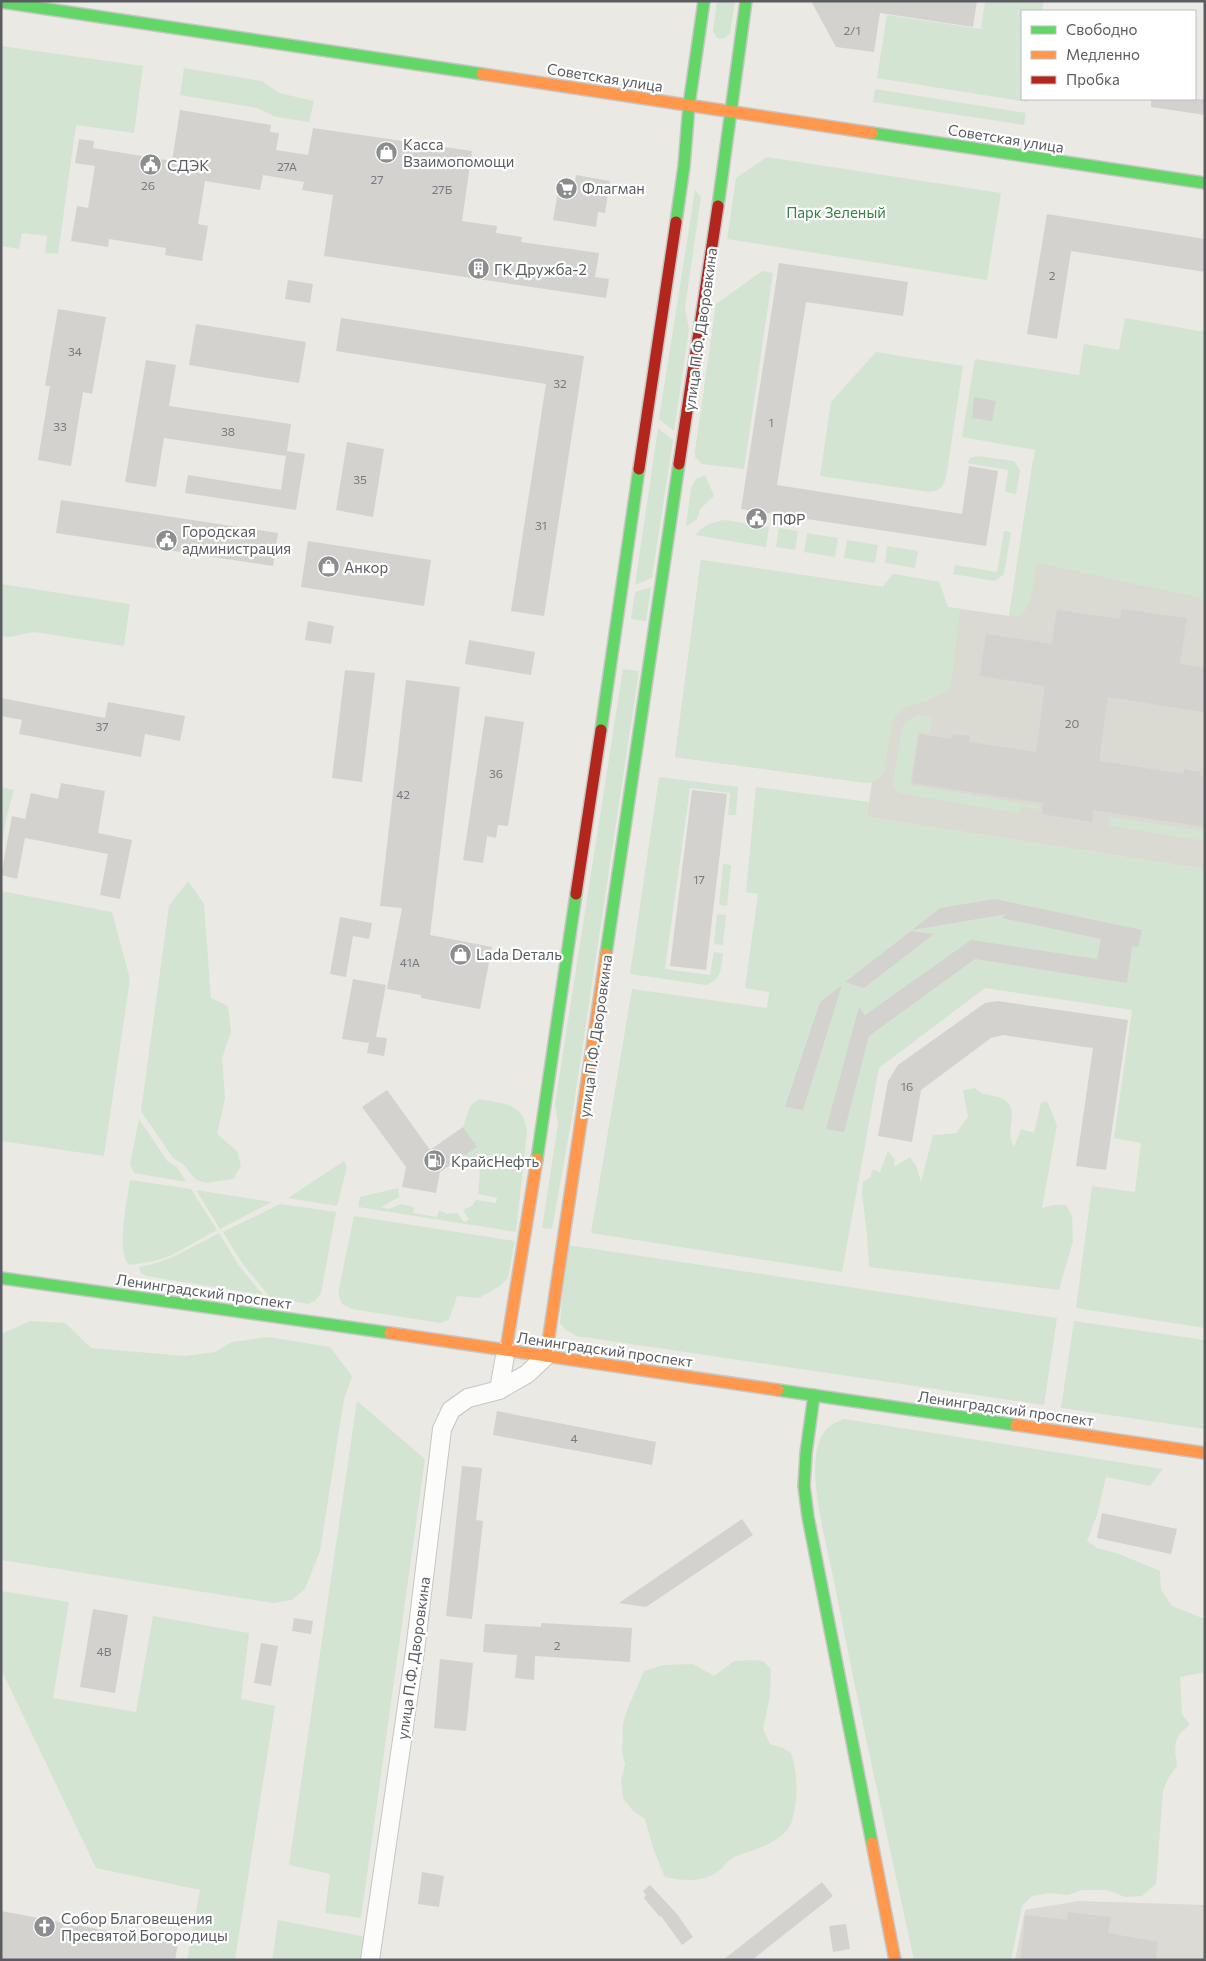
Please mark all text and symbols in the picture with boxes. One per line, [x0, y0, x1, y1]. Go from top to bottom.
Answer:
legend [1021, 10, 1196, 100]
text: Свободно [1066, 20, 1137, 38]
house number: 2/1 [843, 23, 861, 37]
text: Медленно [1066, 45, 1140, 63]
street label: Советская улица [546, 59, 664, 95]
text: Пробка [1066, 70, 1120, 88]
street label: Советская улица [947, 120, 1065, 156]
place label: Касса Взаимопомощи [403, 135, 514, 170]
shop icon: Касса Взаимопомощи [375, 141, 399, 165]
public building icon: СДЭК [139, 153, 163, 177]
place label: СДЭК [167, 156, 209, 174]
house number: 27А [277, 159, 297, 173]
house number: 27 [371, 172, 383, 186]
supermarket icon: Флагман [554, 176, 578, 200]
house number: 26 [141, 178, 155, 192]
place label: Флагман [582, 179, 645, 197]
house number: 27Б [432, 182, 453, 196]
park label: Парк Зеленый [786, 203, 886, 221]
street label: улица П.Ф. Дворовкина [680, 246, 720, 412]
building icon: ГК Дружба-2 [466, 257, 490, 281]
place label: ГК Дружба-2 [494, 260, 587, 278]
house number: 2 [1049, 268, 1056, 282]
house number: 34 [68, 344, 82, 358]
house number: 32 [553, 376, 567, 390]
house number: 1 [768, 415, 774, 429]
house number: 33 [53, 419, 67, 433]
house number: 38 [221, 424, 235, 438]
house number: 35 [353, 472, 367, 486]
public building icon: ПФР [744, 507, 768, 531]
place label: ПФР [772, 510, 805, 528]
house number: 31 [535, 518, 547, 532]
place label: Городская администрация [182, 522, 291, 557]
public building icon: Городская администрация [154, 528, 178, 552]
shop icon: Анкор [316, 555, 340, 579]
place label: Анкор [344, 558, 388, 576]
house number: 20 [1065, 716, 1079, 730]
house number: 37 [95, 719, 109, 733]
house number: 36 [489, 766, 503, 780]
house number: 42 [396, 787, 410, 801]
house number: 17 [693, 872, 705, 886]
shop icon: Lada Dеталь [448, 942, 472, 966]
place label: Lada Dеталь [476, 945, 562, 963]
street label: улица П.Ф. Дворовкина [575, 953, 615, 1119]
house number: 41А [400, 955, 420, 969]
house number: 16 [901, 1079, 913, 1093]
fuel station icon: КрайсНефть [423, 1149, 447, 1173]
place label: КрайсНефть [451, 1152, 540, 1170]
street label: Ленинградский проспект [115, 1270, 293, 1312]
street label: Ленинградский проспект [516, 1328, 694, 1370]
street label: Ленинградский проспект [917, 1387, 1095, 1429]
house number: 4 [570, 1431, 578, 1445]
street label: улица П.Ф. Дворовкина [393, 1575, 433, 1741]
house number: 2 [554, 1638, 561, 1652]
house number: 4В [97, 1644, 112, 1658]
place label: Собор Благовещения Пресвятой Богородицы [61, 1909, 228, 1944]
church icon: Собор Благовещения Пресвятой Богородицы [33, 1915, 57, 1939]

